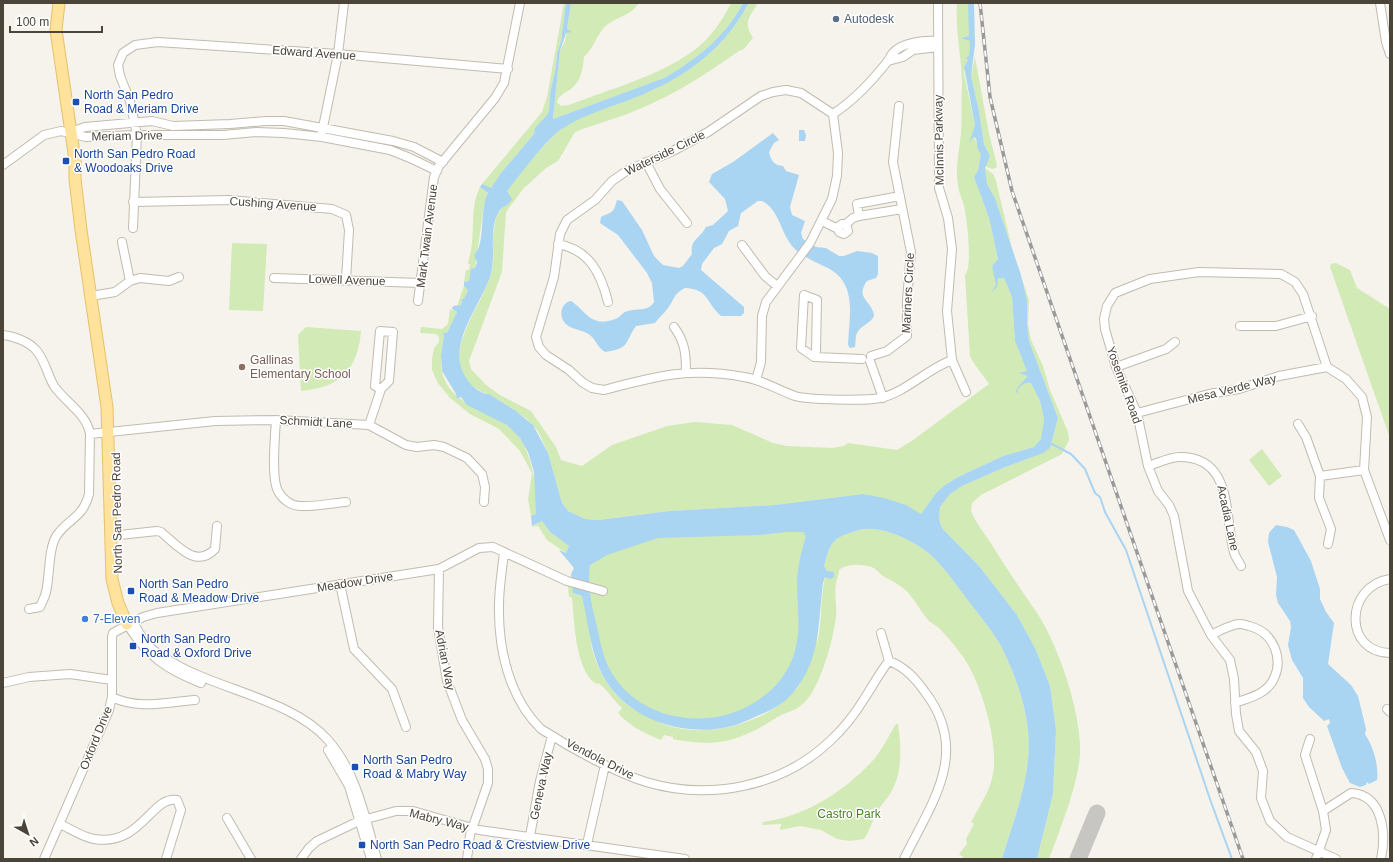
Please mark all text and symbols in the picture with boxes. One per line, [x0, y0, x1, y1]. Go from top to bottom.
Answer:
scale bar [10, 8, 102, 34]
place label: Autodesk [844, 12, 895, 26]
marker: Autodesk [831, 14, 841, 24]
text: 100 m [16, 15, 49, 29]
street label: Edward Avenue [272, 43, 357, 63]
place label: North San Pedro Road & Meriam Drive [84, 88, 199, 116]
street label: McInnis Parkway [931, 95, 947, 185]
marker: North San Pedro Road & Meriam Drive [71, 97, 81, 107]
street label: Waterside Circle [623, 127, 708, 178]
street label: Meriam Drive [91, 128, 163, 144]
place label: North San Pedro Road & Woodoaks Drive [74, 147, 195, 175]
marker: North San Pedro Road & Woodoaks Drive [61, 156, 71, 166]
street label: Mark Twain Avenue [414, 183, 440, 289]
street label: Cushing Avenue [229, 194, 317, 214]
street label: Mariners Circle [899, 252, 917, 334]
street label: Lowell Avenue [308, 272, 386, 288]
street label: Yosemite Road [1104, 345, 1144, 425]
place label: Gallinas Elementary School [250, 353, 351, 381]
marker: Gallinas Elementary School [237, 362, 247, 372]
street label: Mesa Verde Way [1186, 371, 1278, 407]
street label: Schmidt Lane [279, 413, 353, 431]
street label: North San Pedro Road [109, 452, 125, 574]
street label: Acadia Lane [1214, 484, 1242, 552]
street label: Meadow Drive [316, 569, 394, 595]
place label: North San Pedro Road & Meadow Drive [139, 577, 259, 605]
marker: North San Pedro Road & Meadow Drive [126, 586, 136, 596]
place label: 7-Eleven [93, 612, 140, 626]
marker: 7-Eleven [80, 614, 90, 624]
street label: Adrian Way [432, 628, 458, 692]
place label: North San Pedro Road & Oxford Drive [141, 632, 252, 660]
marker: North San Pedro Road & Oxford Drive [128, 641, 138, 651]
street label: Oxford Drive [77, 704, 115, 772]
street label: Vendola Drive [564, 736, 637, 782]
street label: Geneva Way [527, 751, 555, 821]
place label: North San Pedro Road & Mabry Way [363, 753, 467, 781]
marker: North San Pedro Road & Mabry Way [350, 762, 360, 772]
street label: Mabry Way [408, 806, 470, 834]
park label: Castro Park [817, 807, 882, 821]
north arrow [8, 814, 48, 854]
text: N [27, 835, 41, 849]
place label: North San Pedro Road & Crestview Drive [370, 838, 590, 852]
marker: North San Pedro Road & Crestview Drive [357, 840, 367, 850]

